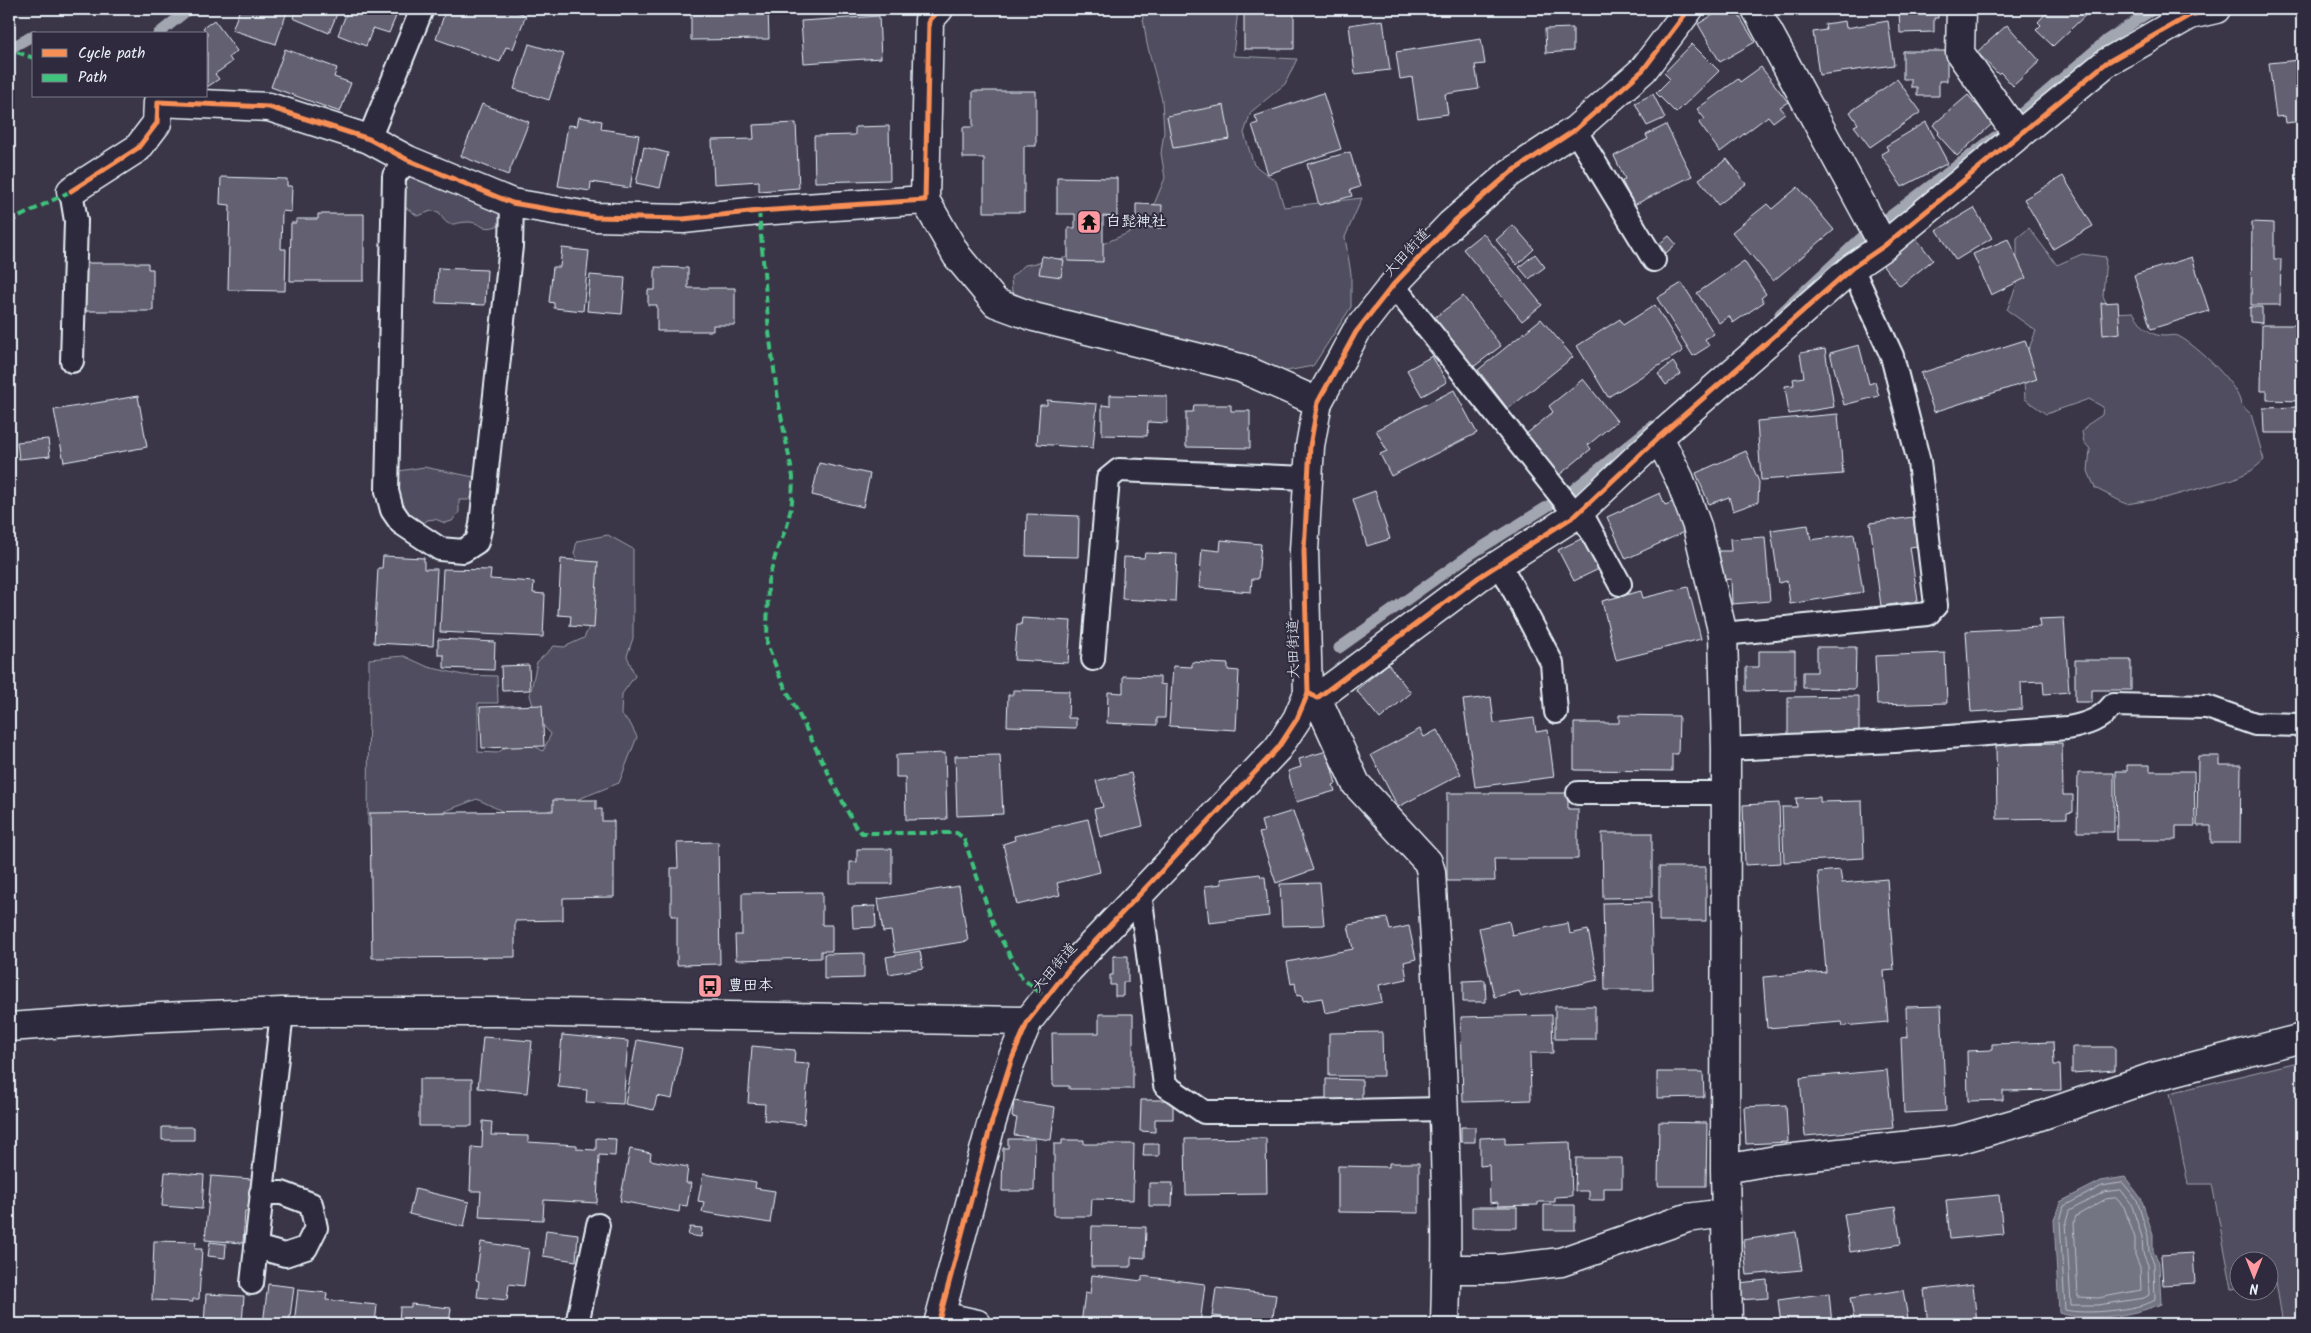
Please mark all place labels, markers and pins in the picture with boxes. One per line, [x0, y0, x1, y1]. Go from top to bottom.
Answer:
temple icon: 白髭神社 [1076, 209, 1102, 235]
place label: 白髭神社 [1106, 210, 1166, 234]
bus stop icon: 豊田本 [697, 973, 723, 999]
place label: 豊田本 [728, 974, 773, 998]

